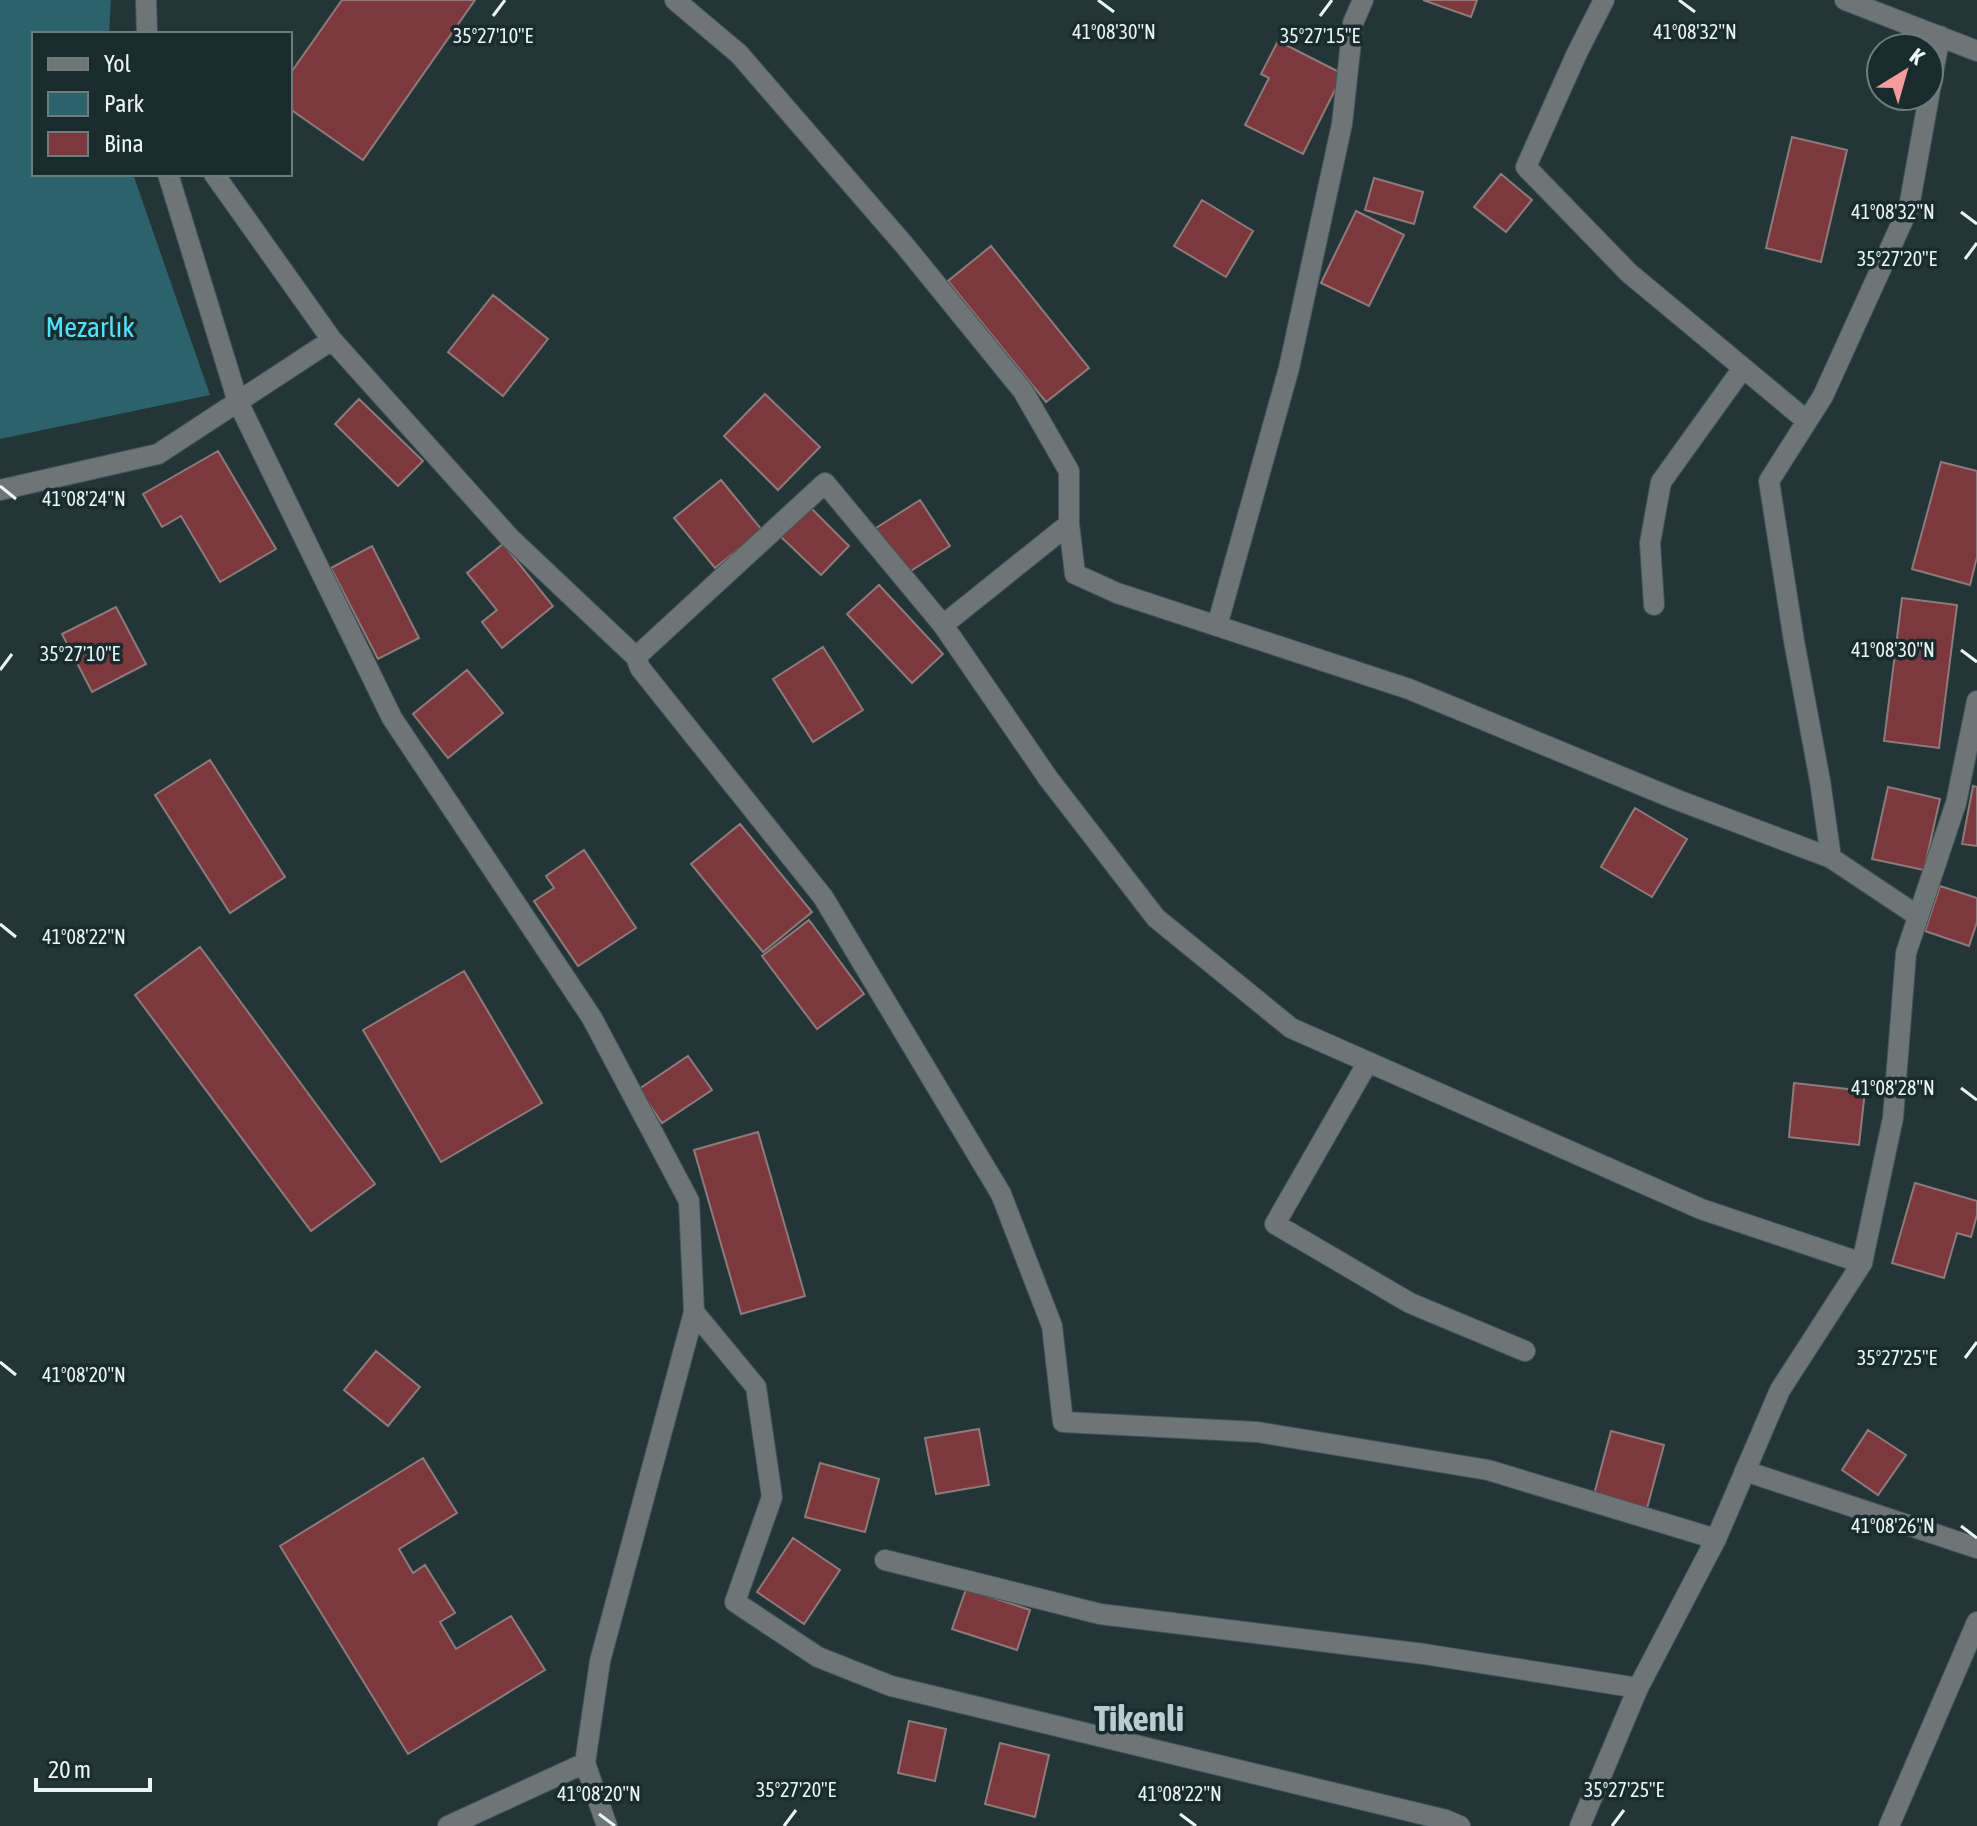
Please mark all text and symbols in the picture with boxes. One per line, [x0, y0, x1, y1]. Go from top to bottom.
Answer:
text: 41°08'30"N [1072, 20, 1156, 43]
text: 41°08'32"N [1653, 20, 1737, 43]
text: 35°27'10"E [453, 24, 534, 47]
text: 35°27'15"E [1280, 24, 1361, 47]
legend [32, 32, 292, 176]
north arrow [1865, 32, 1945, 112]
text: K [1905, 42, 1929, 70]
text: Yol [104, 50, 132, 77]
text: Park [104, 90, 145, 117]
text: Bina [104, 130, 144, 157]
text: 41°08'32"N [1851, 200, 1935, 223]
text: 35°27'20"E [1857, 247, 1938, 270]
park label: Mezarlık [45, 311, 135, 343]
text: 41°08'24"N [42, 487, 126, 510]
text: 41°08'30"N [1851, 638, 1935, 661]
text: 35°27'10"E [40, 642, 121, 665]
text: 41°08'22"N [42, 925, 126, 948]
text: 41°08'28"N [1851, 1076, 1935, 1099]
text: 35°27'25"E [1857, 1346, 1938, 1369]
text: 41°08'20"N [42, 1363, 126, 1386]
text: 41°08'26"N [1851, 1514, 1935, 1537]
district label: Tikenli [1094, 1697, 1184, 1739]
scale bar [36, 1742, 150, 1792]
text: 20 m [48, 1756, 91, 1783]
text: 35°27'20"E [756, 1778, 837, 1801]
text: 35°27'25"E [1584, 1778, 1665, 1801]
text: 41°08'20"N [557, 1782, 641, 1805]
text: 41°08'22"N [1138, 1782, 1222, 1805]

